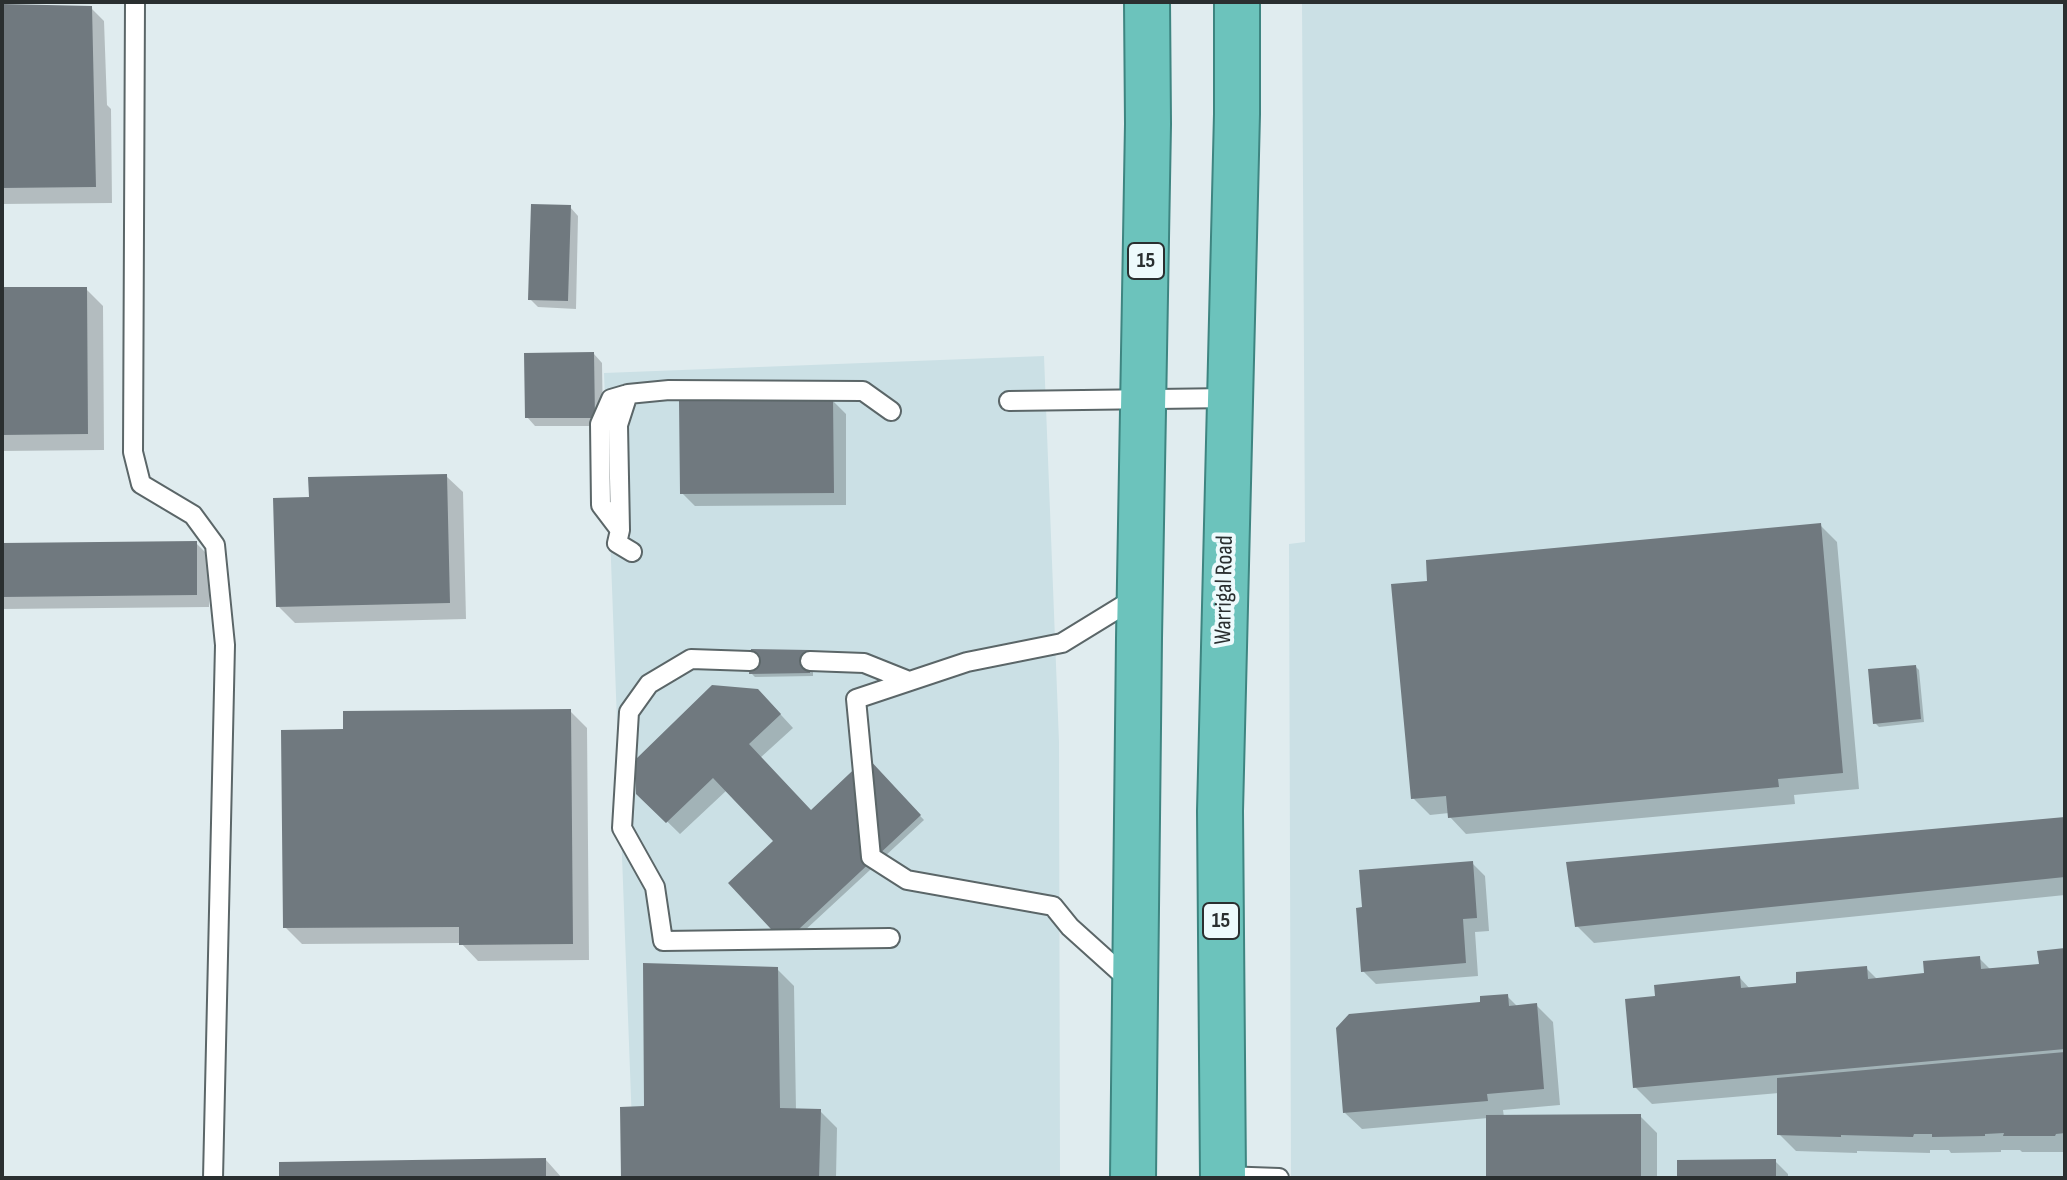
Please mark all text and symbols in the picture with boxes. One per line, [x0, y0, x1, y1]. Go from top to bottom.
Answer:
road number: 15 [1128, 243, 1164, 279]
street label: Warrigal Road [1210, 535, 1240, 645]
road number: 15 [1203, 903, 1239, 939]

